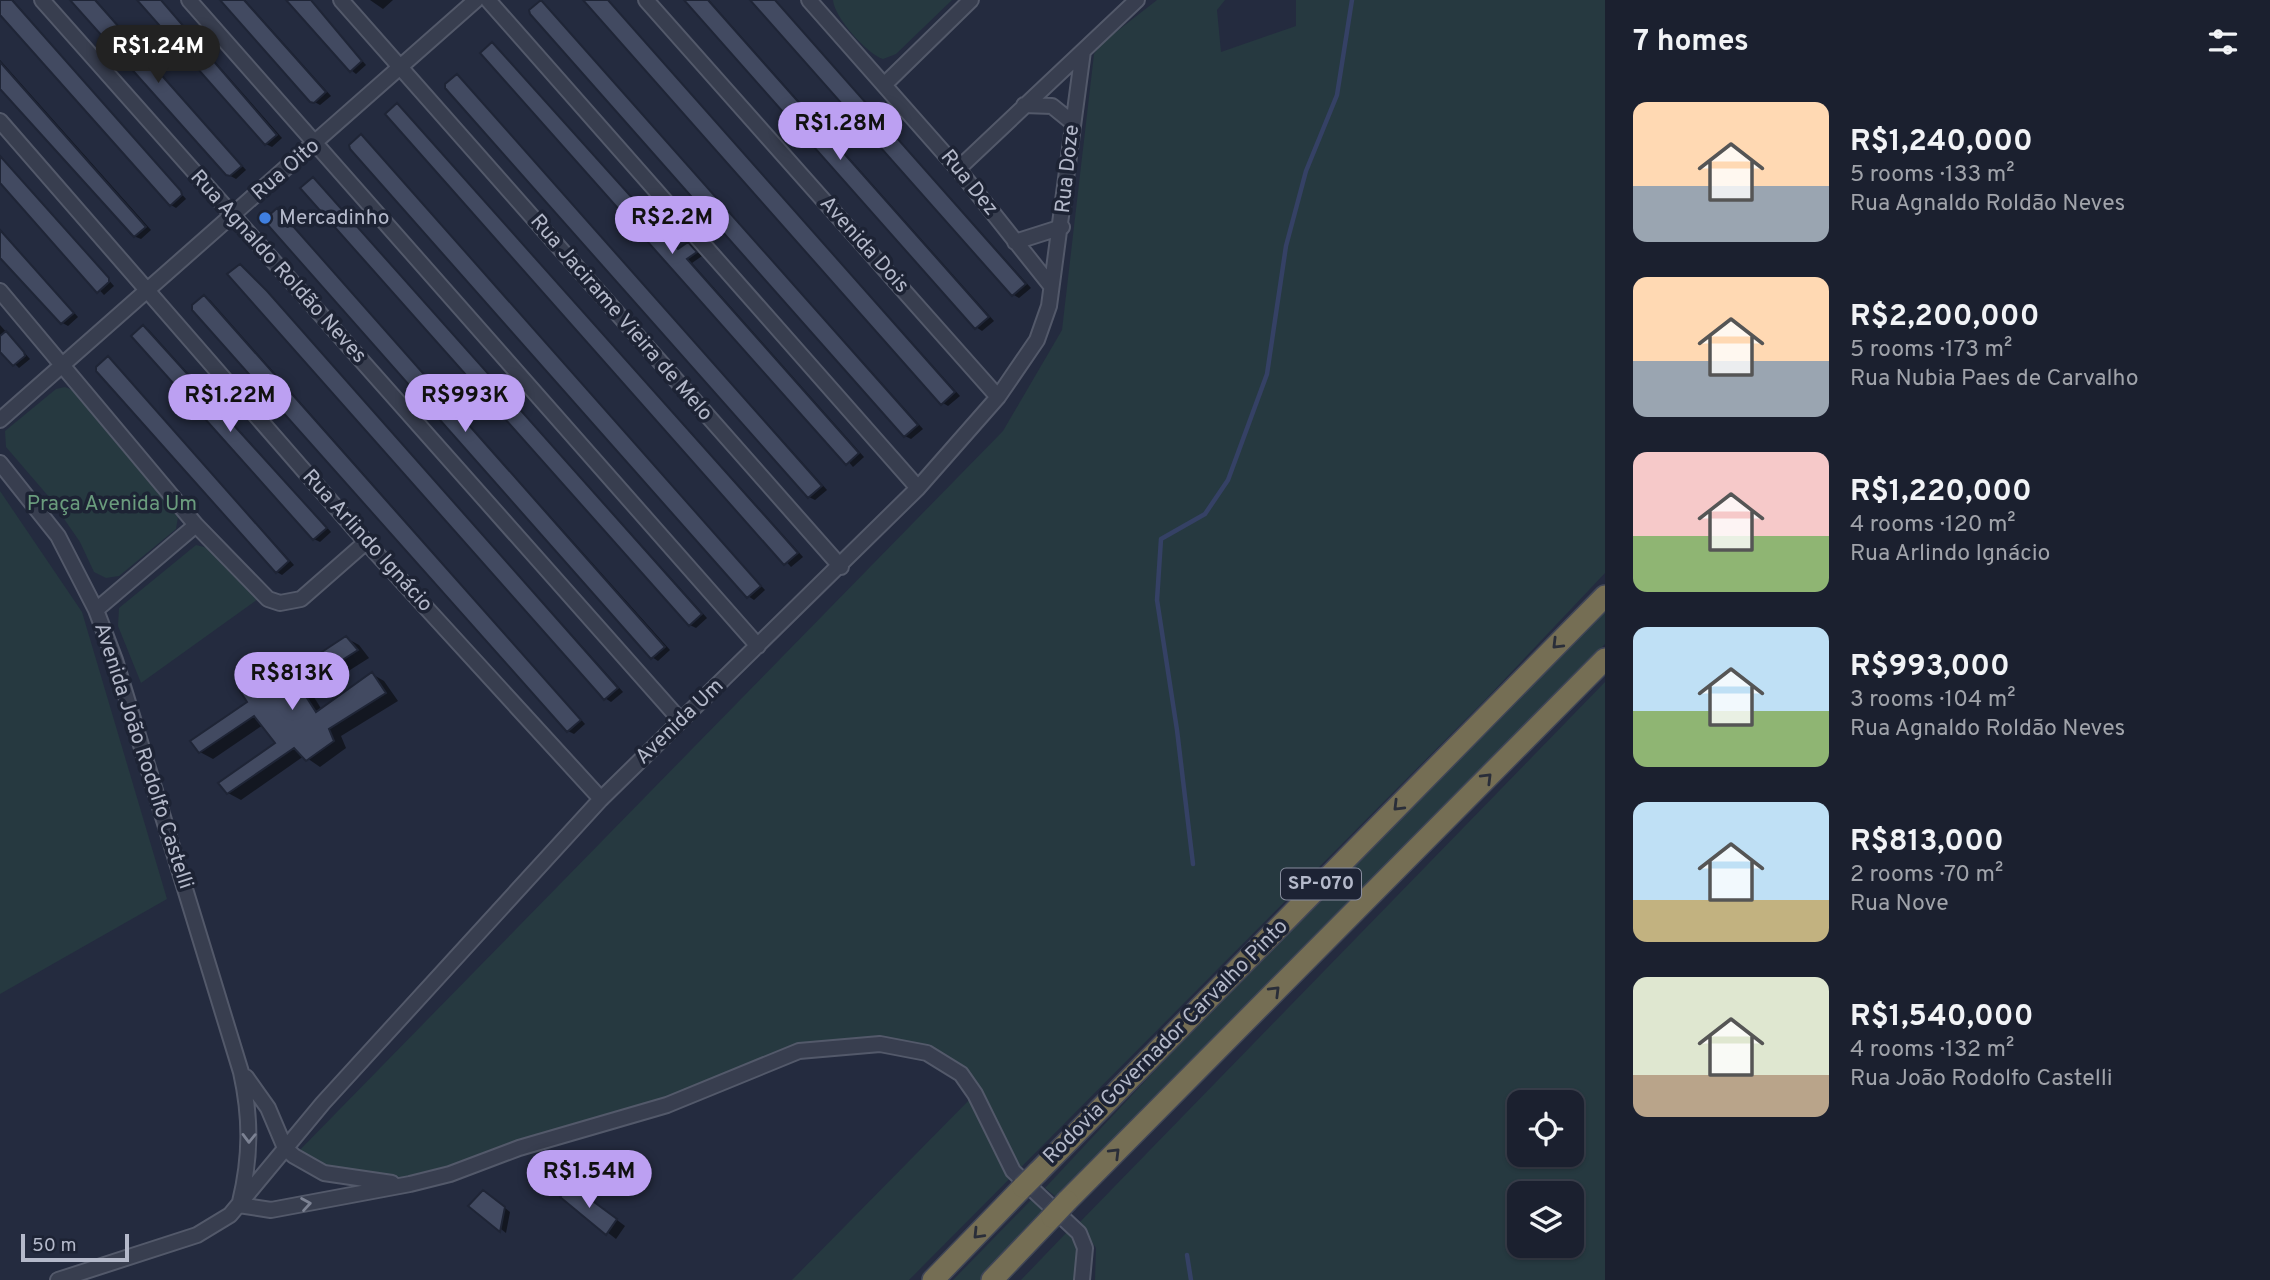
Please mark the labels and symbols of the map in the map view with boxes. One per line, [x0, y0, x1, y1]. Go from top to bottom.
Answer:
pin: R$1.24M [93, 25, 223, 85]
pin: R$1.28M [775, 102, 905, 162]
street label: Rua Doze [1050, 123, 1086, 215]
street label: Rua Oito [246, 133, 326, 207]
street label: Rua Dez [934, 144, 1004, 222]
street label: Rua Agnaldo Roldão Neves [184, 165, 372, 369]
street label: Avenida Dois [813, 191, 915, 299]
pin: R$2.2M [615, 196, 729, 256]
place label: Mercadinho [279, 205, 390, 232]
street label: Rua Jacirame Vieira de Melo [524, 209, 718, 427]
marker: Mercadinho [257, 210, 273, 226]
pin: R$1.22M [165, 374, 295, 434]
pin: R$993K [408, 374, 522, 434]
street label: Rua Arlindo Ignácio [296, 464, 438, 618]
park label: Praça Avenida Um [27, 491, 197, 518]
street label: Avenida João Rodolfo Castelli [87, 619, 199, 893]
one-way arrow [1553, 636, 1566, 649]
pin: R$813K [235, 652, 349, 712]
street label: Avenida Um [630, 673, 730, 771]
one-way arrow [1479, 773, 1492, 786]
one-way arrow [1393, 798, 1406, 811]
road number: SP-070 [1281, 869, 1361, 900]
street label: Rodovia Governador Carvalho Pinto [1038, 914, 1294, 1170]
one-way arrow [1267, 987, 1280, 1000]
one-way arrow [241, 1134, 257, 1144]
one-way arrow [1107, 1148, 1120, 1161]
pin: R$1.54M [524, 1150, 654, 1210]
one-way arrow [300, 1197, 312, 1212]
one-way arrow [973, 1225, 986, 1238]
scale bar [21, 1231, 130, 1263]

